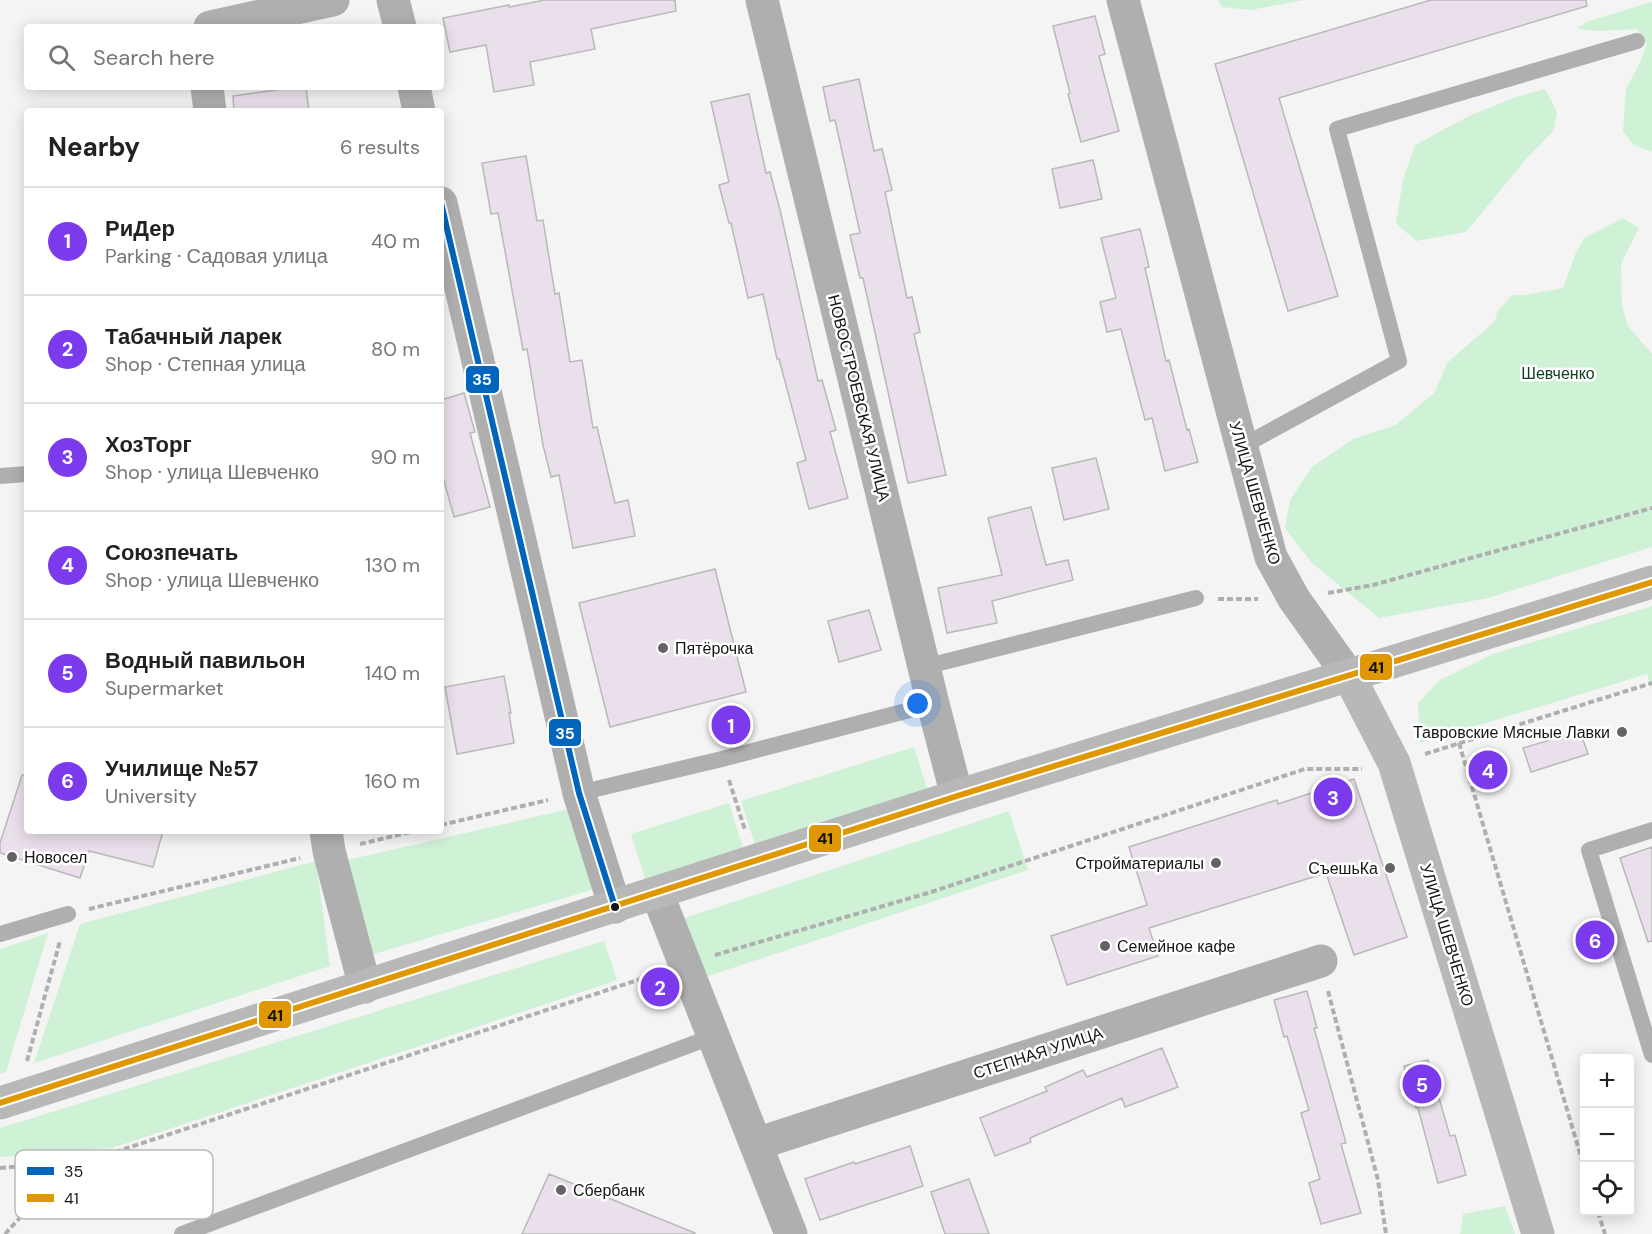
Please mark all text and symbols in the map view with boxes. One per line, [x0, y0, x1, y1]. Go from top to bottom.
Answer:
search box [24, 24, 444, 90]
icon: search [45, 41, 78, 74]
text: Search here [93, 43, 214, 72]
text: Nearby [48, 130, 140, 164]
text: 6 results [340, 134, 420, 160]
text: РиДер [105, 214, 175, 243]
text: 1 [64, 228, 71, 254]
text: 40 m [371, 228, 420, 254]
text: Parking · Садовая улица [105, 243, 328, 269]
street label: НОВОСТРОЕВСКАЯ УЛИЦА [823, 292, 895, 504]
text: Табачный ларек [105, 322, 282, 351]
text: 2 [62, 336, 73, 362]
text: 80 m [371, 336, 420, 362]
text: Shop · Степная улица [105, 351, 306, 377]
park label: Шевченко [1521, 363, 1595, 384]
line badge: 35 [465, 365, 500, 394]
text: 35 [472, 369, 492, 390]
street label: УЛИЦА ШЕВЧЕНКО [1224, 419, 1286, 567]
text: ХозТорг [105, 430, 192, 459]
text: 3 [61, 444, 74, 470]
text: 90 m [371, 444, 420, 470]
text: Shop · улица Шевченко [105, 459, 319, 485]
text: Союзпечать [105, 538, 238, 567]
text: 4 [61, 552, 74, 578]
text: 130 m [365, 552, 420, 578]
text: Shop · улица Шевченко [105, 567, 319, 593]
place label: Пятёрочка [675, 638, 754, 659]
marker: Пятёрочка [656, 641, 670, 655]
text: Водный павильон [105, 646, 306, 675]
line badge: 41 [1359, 653, 1393, 681]
text: 41 [1368, 657, 1384, 678]
text: 5 [61, 660, 74, 686]
text: 140 m [365, 660, 420, 686]
text: Supermarket [105, 675, 224, 701]
your location [903, 689, 932, 718]
pin: 1 [712, 702, 750, 748]
line badge: 35 [548, 718, 582, 747]
place label: Тавровские Мясные Лавки [1413, 722, 1610, 743]
text: 35 [555, 723, 575, 744]
marker: Тавровские Мясные Лавки [1615, 725, 1629, 739]
pin: 4 [1468, 748, 1508, 792]
text: Училище №57 [105, 754, 258, 783]
text: 6 [61, 768, 74, 794]
text: 160 m [364, 768, 420, 794]
pin: 3 [1314, 774, 1352, 820]
text: University [105, 783, 197, 809]
line badge: 41 [808, 824, 842, 853]
text: 41 [817, 828, 833, 849]
place label: Новосел [24, 847, 87, 868]
marker: Новосел [5, 850, 19, 864]
place label: Стройматериалы [1075, 853, 1204, 874]
marker: Стройматериалы [1209, 856, 1223, 870]
place label: СъешьКа [1308, 858, 1378, 879]
marker: СъешьКа [1383, 861, 1397, 875]
street label: УЛИЦА ШЕВЧЕНКО [1415, 861, 1479, 1009]
unlabelled marker [609, 901, 621, 913]
pin: 6 [1576, 918, 1614, 962]
place label: Семейное кафе [1117, 936, 1236, 957]
marker: Семейное кафе [1098, 939, 1112, 953]
pin: 2 [640, 964, 680, 1010]
line badge: 41 [258, 1000, 292, 1029]
text: 41 [267, 1005, 283, 1026]
street label: СТЕПНАЯ УЛИЦА [970, 1022, 1106, 1084]
map controls [1580, 1054, 1634, 1216]
button: + [1580, 1054, 1634, 1108]
pin: 5 [1402, 1062, 1442, 1106]
button: − [1580, 1108, 1634, 1162]
legend [15, 1150, 213, 1219]
text: 35 [64, 1161, 83, 1182]
button: locate [1580, 1162, 1634, 1216]
place label: Сбербанк [573, 1180, 646, 1201]
marker: Сбербанк [554, 1183, 568, 1197]
text: 41 [64, 1188, 79, 1209]

